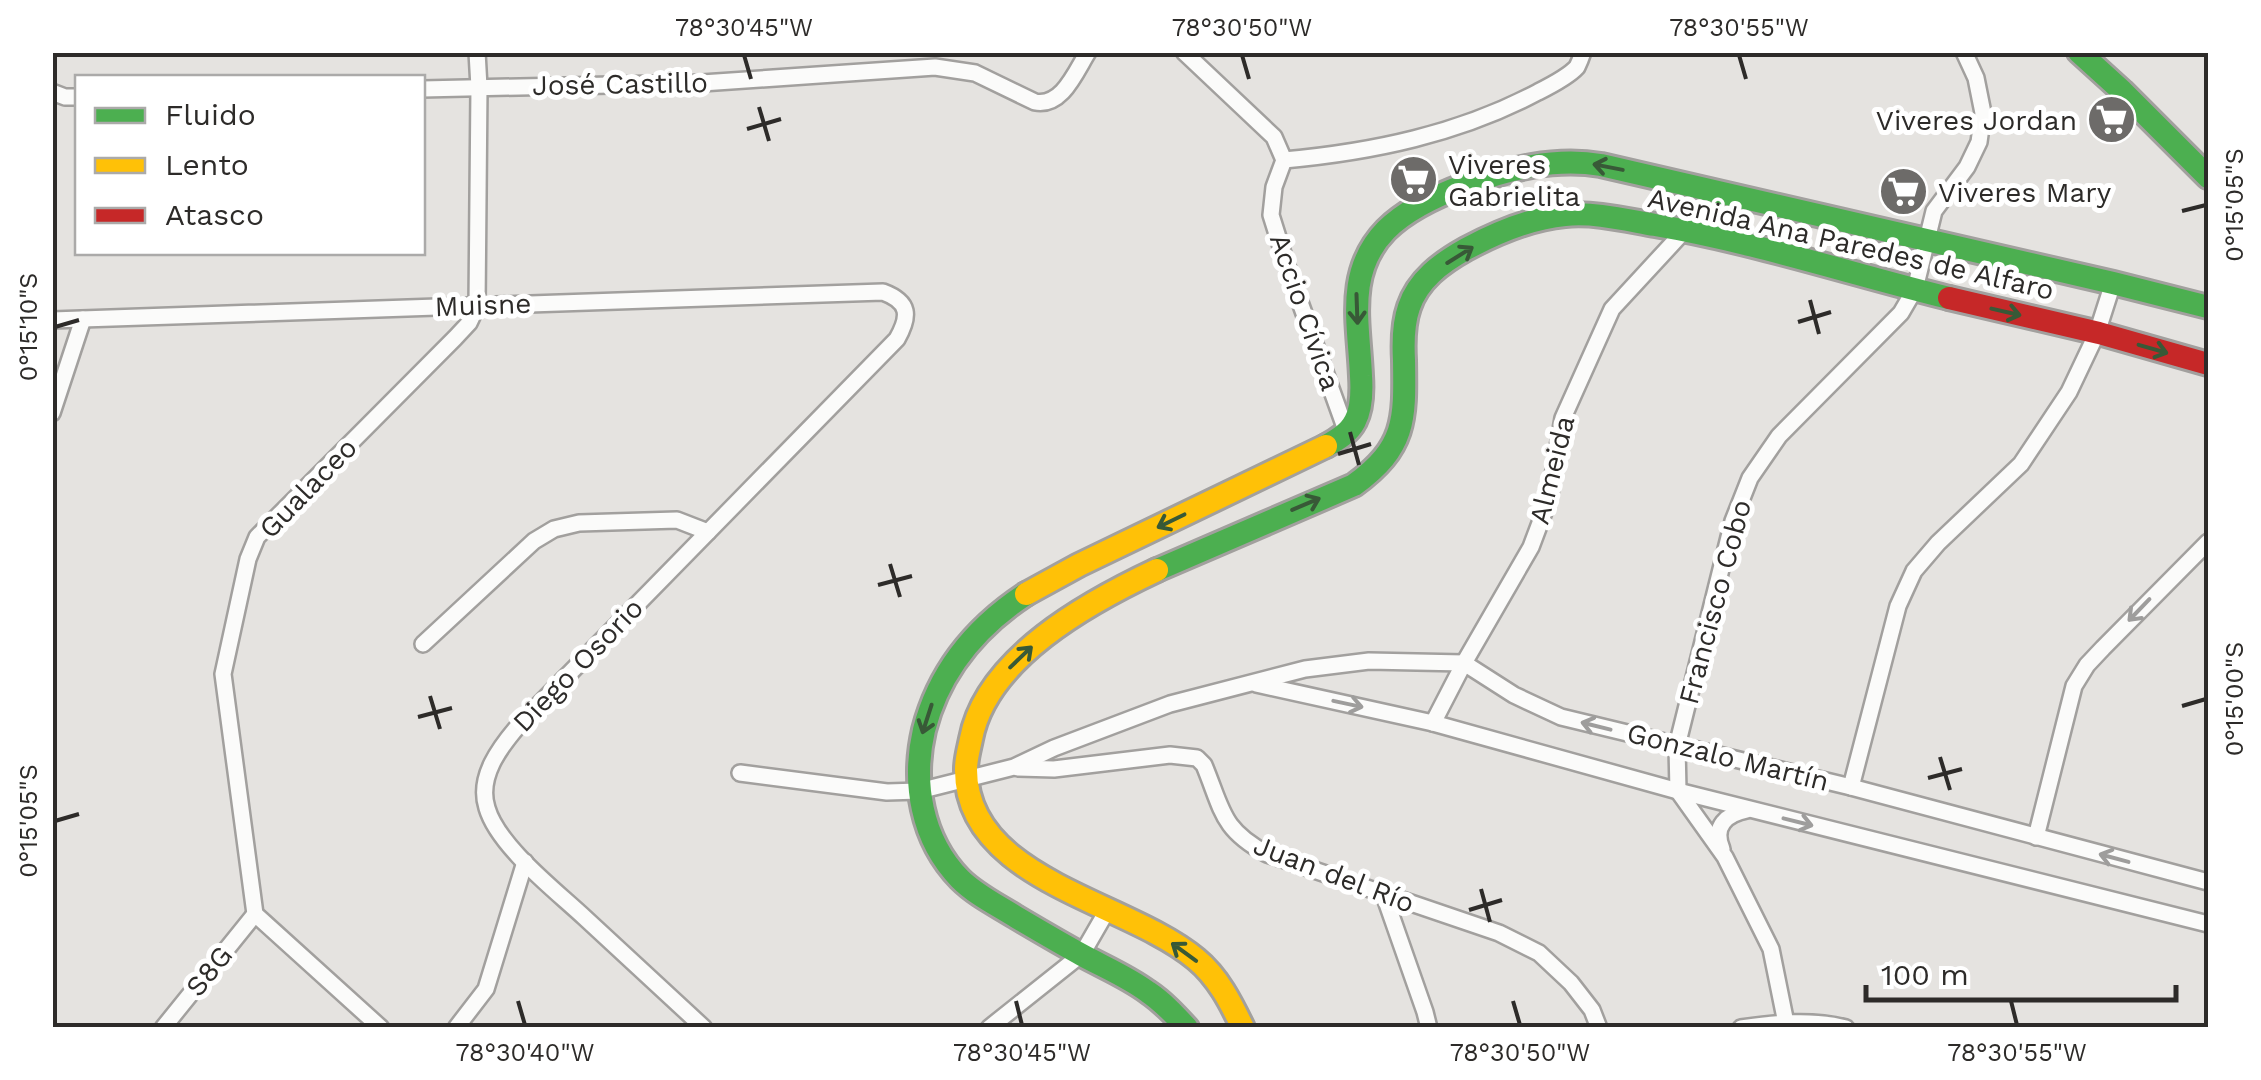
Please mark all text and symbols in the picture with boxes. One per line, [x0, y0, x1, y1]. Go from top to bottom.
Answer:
text: 78°30'45"W [675, 13, 813, 42]
text: 78°30'50"W [1172, 13, 1312, 42]
text: 78°30'55"W [1669, 13, 1809, 42]
street label: José Castillo [532, 66, 708, 102]
legend [75, 75, 425, 255]
supermarket icon: Viveres Jordan [2086, 94, 2138, 146]
text: Fluido [165, 97, 256, 132]
place label: Viveres Jordan [1876, 104, 2077, 137]
text: Lento [165, 147, 249, 182]
place label: Viveres Gabrielita [1448, 148, 1580, 213]
text: 0°15'05"S [2220, 148, 2249, 262]
supermarket icon: Viveres Gabrielita [1387, 154, 1439, 206]
one-way arrow [1593, 157, 1625, 176]
supermarket icon: Viveres Mary [1877, 166, 1929, 218]
place label: Viveres Mary [1938, 176, 2112, 209]
street label: Avenida Ana Paredes de Alfaro [1645, 181, 2057, 307]
text: Atasco [165, 197, 264, 232]
street label: Accio Cívica [1263, 229, 1347, 395]
one-way arrow [1445, 244, 1473, 265]
text: 0°15'10"S [14, 273, 43, 381]
street label: Muisne [434, 287, 532, 323]
one-way arrow [1347, 293, 1366, 325]
one-way arrow [1989, 303, 2021, 322]
one-way arrow [2137, 340, 2168, 359]
street label: Almeida [1523, 412, 1581, 528]
street label: Gualaceo [252, 431, 364, 545]
one-way arrow [1290, 494, 1321, 512]
street label: Francisco Cobo [1672, 496, 1758, 708]
one-way arrow [1156, 513, 1186, 532]
street label: Diego Osorio [506, 591, 650, 739]
one-way arrow [2127, 598, 2151, 622]
text: 0°15'00"S [2220, 642, 2249, 756]
one-way arrow [1009, 645, 1033, 669]
one-way arrow [1331, 696, 1363, 714]
one-way arrow [917, 703, 935, 735]
one-way arrow [1581, 715, 1612, 734]
street label: Gonzalo Martín [1624, 716, 1832, 798]
text: 0°15'05"S [14, 764, 43, 878]
one-way arrow [1782, 813, 1813, 832]
street label: Juan del Río [1249, 828, 1419, 920]
one-way arrow [2099, 847, 2130, 866]
street label: S8G [179, 939, 239, 1003]
scale bar [1866, 940, 2176, 1002]
one-way arrow [1171, 942, 1198, 963]
text: 100 m [1881, 957, 1969, 992]
text: 78°30'40"W [455, 1038, 595, 1067]
text: 78°30'45"W [953, 1038, 1091, 1067]
text: 78°30'50"W [1450, 1038, 1590, 1067]
text: 78°30'55"W [1947, 1038, 2087, 1067]

